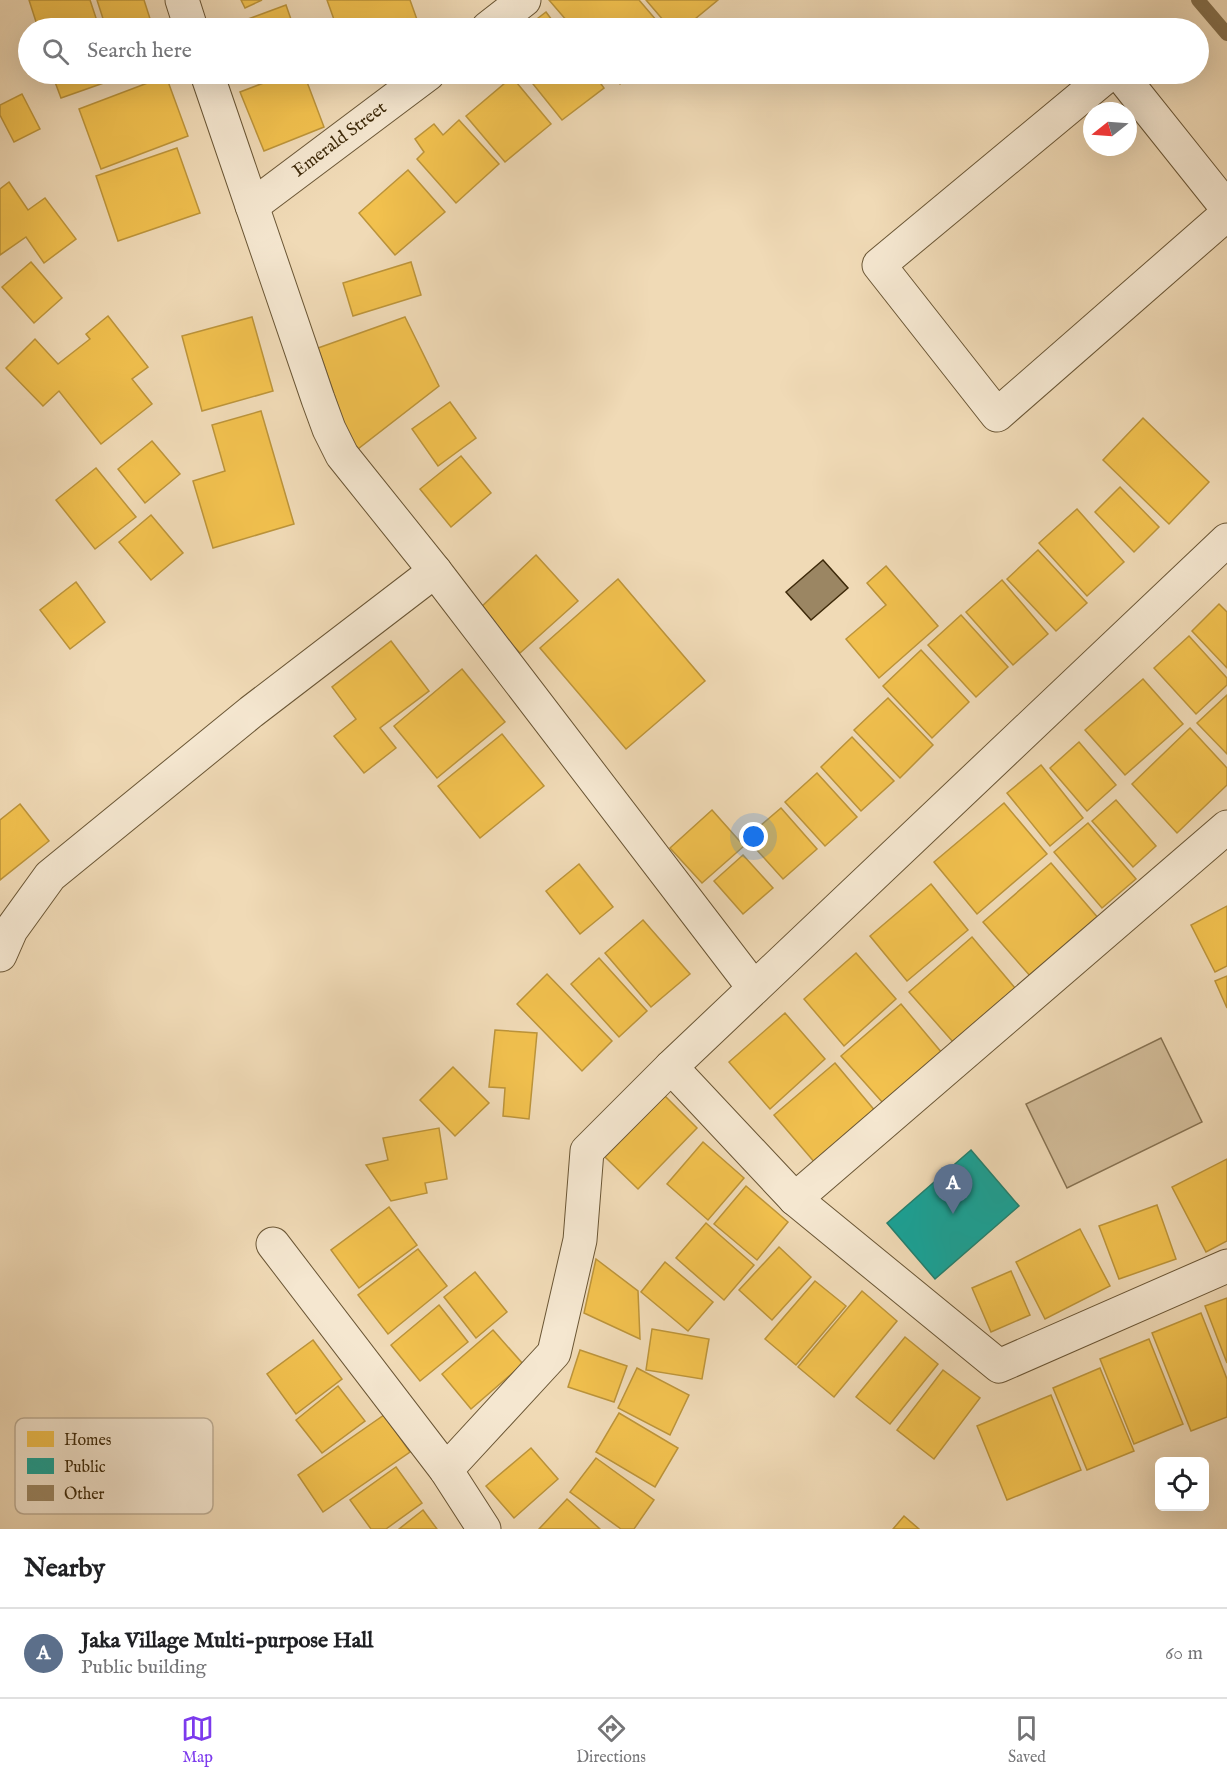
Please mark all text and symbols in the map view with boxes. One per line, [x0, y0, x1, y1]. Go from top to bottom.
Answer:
search box [18, 18, 1209, 84]
icon: search [39, 35, 72, 68]
text: Search here [87, 37, 192, 65]
street label: Emerald Street [288, 97, 392, 183]
north arrow [1083, 102, 1137, 156]
your location [739, 822, 768, 851]
pin: A [934, 1164, 972, 1214]
legend [15, 1418, 213, 1514]
text: Homes [64, 1431, 112, 1451]
map controls [1155, 1457, 1209, 1511]
button: locate [1155, 1457, 1209, 1511]
text: Public [64, 1458, 106, 1478]
text: Other [64, 1485, 105, 1505]
text: Nearby [24, 1552, 105, 1585]
text: Jaka Village Multi-purpose Hall [81, 1627, 373, 1655]
text: A [37, 1641, 50, 1666]
text: 60 m [1165, 1641, 1203, 1666]
text: Public building [81, 1655, 206, 1680]
tab: Map [181, 1712, 214, 1768]
tab: Directions [576, 1712, 646, 1768]
tab: Saved [1008, 1712, 1046, 1768]

